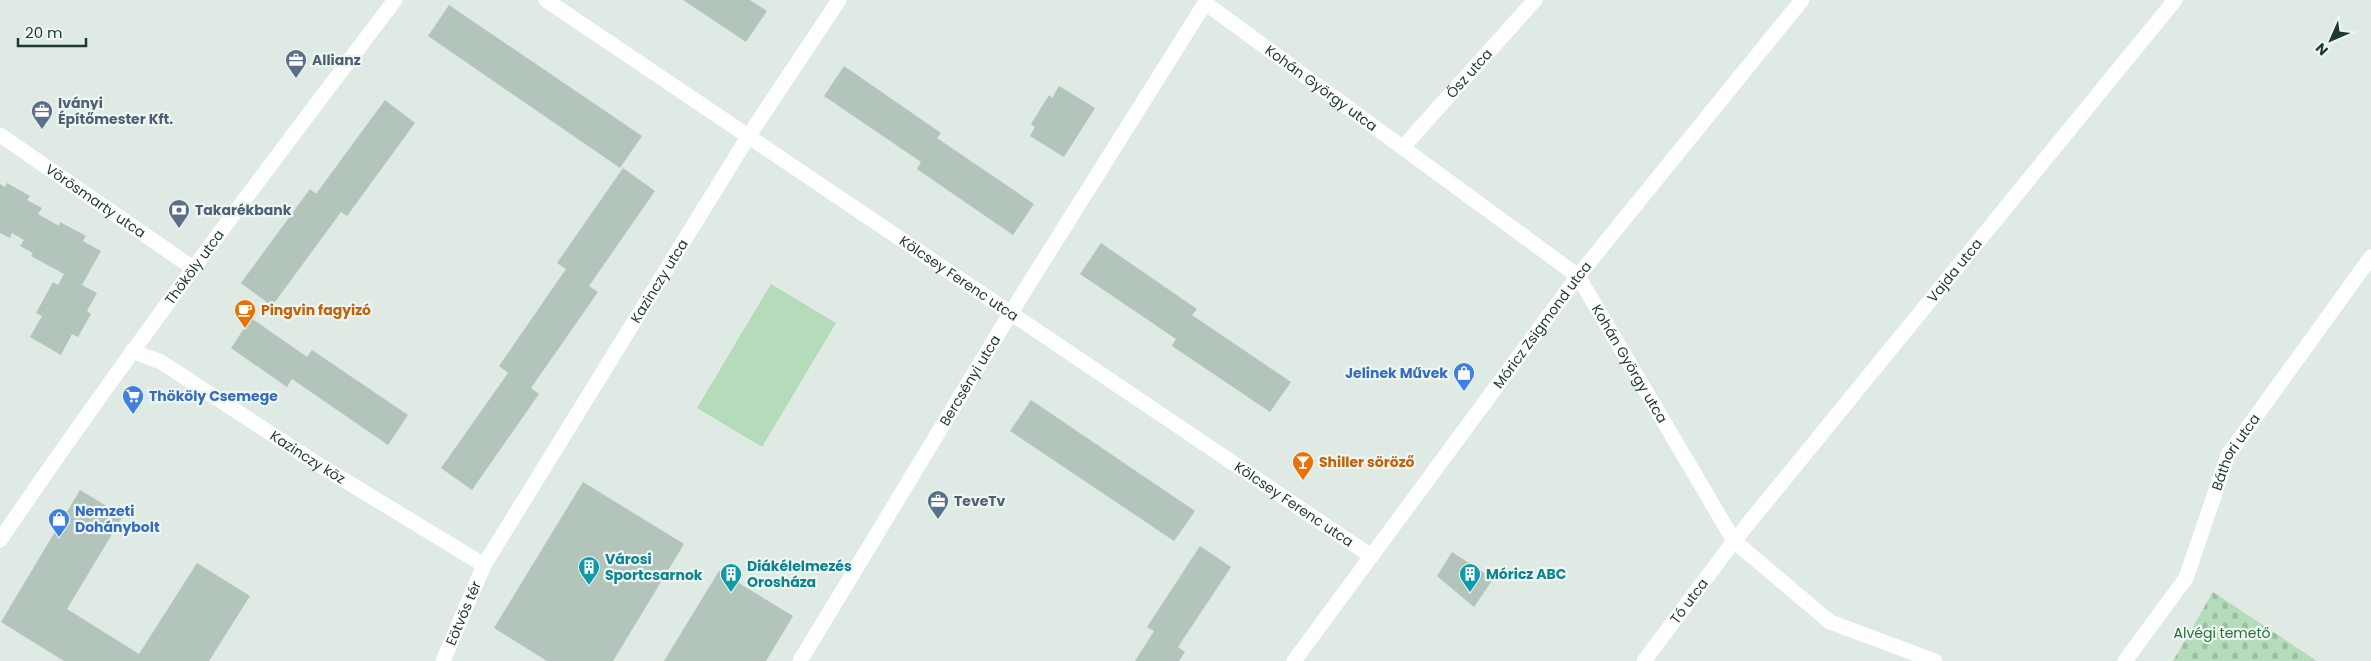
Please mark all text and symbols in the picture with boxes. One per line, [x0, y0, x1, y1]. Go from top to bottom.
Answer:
scale bar [18, 15, 85, 47]
north arrow [2306, 15, 2356, 65]
text: 20 m [25, 22, 63, 43]
text: N [2311, 38, 2333, 60]
street label: Kohán György utca [1261, 40, 1381, 136]
street label: Ősz utca [1441, 44, 1497, 103]
office icon: Allianz [284, 48, 308, 79]
place label: Allianz [312, 50, 361, 70]
place label: Iványi Építőmester Kft. [58, 93, 173, 129]
office icon: Iványi Építőmester Kft. [30, 99, 54, 130]
street label: Vörösmarty utca [41, 159, 150, 242]
bank icon: Takarékbank [167, 198, 191, 229]
place label: Takarékbank [195, 200, 292, 220]
street label: Thököly utca [160, 225, 229, 309]
street label: Kölcsey Ferenc utca [895, 231, 1023, 326]
street label: Vajda utca [1922, 234, 1987, 307]
street label: Kazinczy utca [626, 235, 693, 327]
street label: Móricz Zsigmond utca [1488, 257, 1596, 392]
cafe icon: Pingvin fagyizó [233, 298, 257, 329]
place label: Pingvin fagyizó [261, 300, 371, 320]
street label: Kohán György utca [1587, 301, 1672, 427]
street label: Bercsényi utca [935, 331, 1005, 430]
shop icon: Jelinek Művek [1452, 361, 1476, 392]
place label: Jelinek Művek [1345, 363, 1448, 383]
supermarket icon: Thököly Csemege [121, 384, 145, 415]
place label: Thököly Csemege [149, 386, 278, 406]
street label: Báthori utca [2207, 410, 2265, 493]
street label: Kazinczy köz [266, 426, 349, 489]
bar icon: Shiller söröző [1291, 450, 1315, 481]
place label: Shiller söröző [1319, 452, 1415, 472]
street label: Kölcsey Ferenc utca [1230, 457, 1358, 551]
office icon: TeveTv [926, 489, 950, 520]
place label: TeveTv [954, 491, 1006, 511]
place label: Nemzeti Dohánybolt [75, 501, 160, 537]
shop icon: Nemzeti Dohánybolt [47, 507, 71, 538]
place label: Városi Sportcsarnok [605, 549, 703, 585]
building icon: Városi Sportcsarnok [577, 555, 601, 586]
place label: Diákélelmezés Orosháza [747, 556, 852, 592]
building icon: Diákélelmezés Orosháza [719, 562, 743, 593]
building icon: Móricz ABC [1458, 562, 1482, 593]
place label: Móricz ABC [1486, 564, 1567, 584]
street label: Tó utca [1665, 574, 1713, 628]
street label: Eötvös tér [441, 578, 486, 648]
park label: Alvégi temető [2174, 623, 2271, 643]

